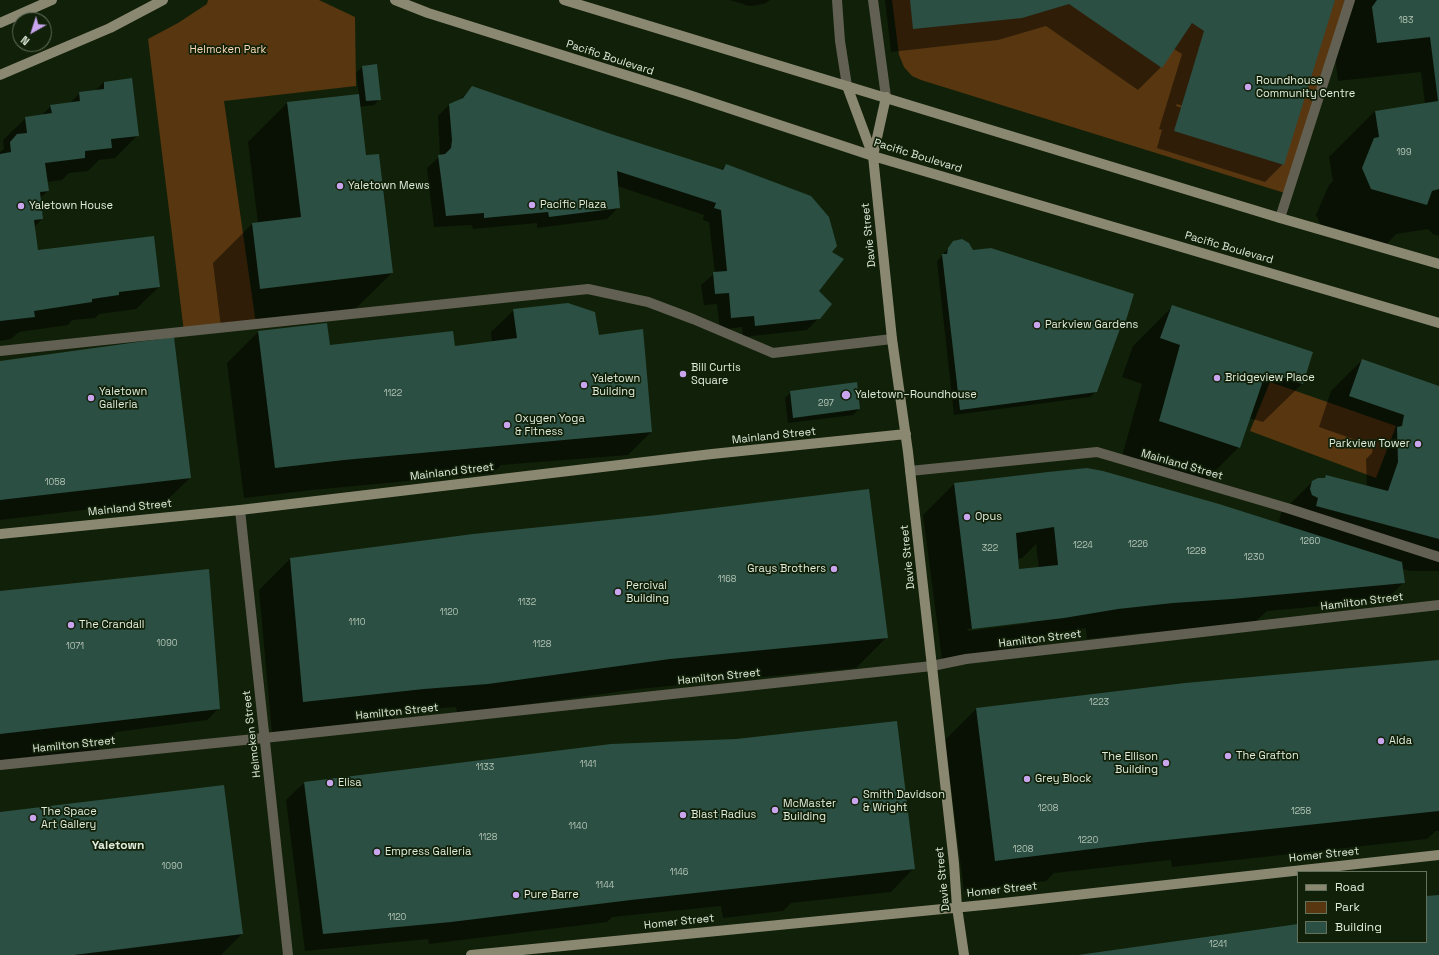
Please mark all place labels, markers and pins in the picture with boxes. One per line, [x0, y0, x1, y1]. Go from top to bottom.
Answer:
place label: Roundhouse Community Centre [1256, 74, 1355, 100]
marker: Roundhouse Community Centre [1243, 82, 1253, 92]
place label: Yaletown Mews [348, 179, 430, 193]
marker: Yaletown Mews [335, 181, 345, 191]
place label: Pacific Plaza [540, 198, 606, 212]
place label: Yaletown House [29, 199, 113, 213]
marker: Pacific Plaza [527, 200, 537, 210]
marker: Yaletown House [16, 201, 26, 211]
place label: Parkview Gardens [1045, 318, 1138, 332]
marker: Parkview Gardens [1032, 320, 1042, 330]
place label: Bill Curtis Square [691, 361, 741, 387]
marker: Bill Curtis Square [678, 369, 688, 379]
place label: Bridgeview Place [1225, 371, 1315, 385]
place label: Yaletown Building [592, 372, 640, 398]
marker: Bridgeview Place [1212, 373, 1222, 383]
marker: Yaletown Building [579, 380, 589, 390]
place label: Yaletown Galleria [99, 385, 147, 411]
place label: Yaletown–Roundhouse [855, 388, 977, 402]
marker: Yaletown–Roundhouse [840, 389, 852, 401]
marker: Yaletown Galleria [86, 393, 96, 403]
place label: Oxygen Yoga & Fitness [515, 412, 585, 438]
marker: Oxygen Yoga & Fitness [502, 420, 512, 430]
place label: Parkview Tower [1329, 437, 1410, 451]
marker: Parkview Tower [1413, 439, 1423, 449]
place label: Opus [975, 510, 1002, 524]
marker: Opus [962, 512, 972, 522]
place label: Grays Brothers [747, 562, 826, 576]
marker: Grays Brothers [829, 564, 839, 574]
place label: Percival Building [626, 579, 669, 605]
marker: Percival Building [613, 587, 623, 597]
place label: The Crandall [79, 618, 144, 632]
marker: The Crandall [66, 620, 76, 630]
place label: Alda [1389, 734, 1412, 748]
marker: Alda [1376, 736, 1386, 746]
place label: The Grafton [1236, 749, 1299, 763]
place label: The Ellison Building [1102, 750, 1158, 776]
marker: The Grafton [1223, 751, 1233, 761]
marker: The Ellison Building [1161, 758, 1171, 768]
place label: Grey Block [1035, 772, 1092, 786]
marker: Grey Block [1022, 774, 1032, 784]
place label: Elisa [338, 776, 362, 790]
marker: Elisa [325, 778, 335, 788]
place label: Smith Davidson & Wright [863, 788, 945, 814]
marker: Smith Davidson & Wright [850, 796, 860, 806]
place label: McMaster Building [783, 797, 836, 823]
place label: The Space Art Gallery [41, 805, 97, 831]
marker: McMaster Building [770, 805, 780, 815]
place label: Blast Radius [691, 808, 756, 822]
marker: Blast Radius [678, 810, 688, 820]
marker: The Space Art Gallery [28, 813, 38, 823]
place label: Empress Galleria [385, 845, 471, 859]
marker: Empress Galleria [372, 847, 382, 857]
place label: Pure Barre [524, 888, 579, 902]
marker: Pure Barre [511, 890, 521, 900]

